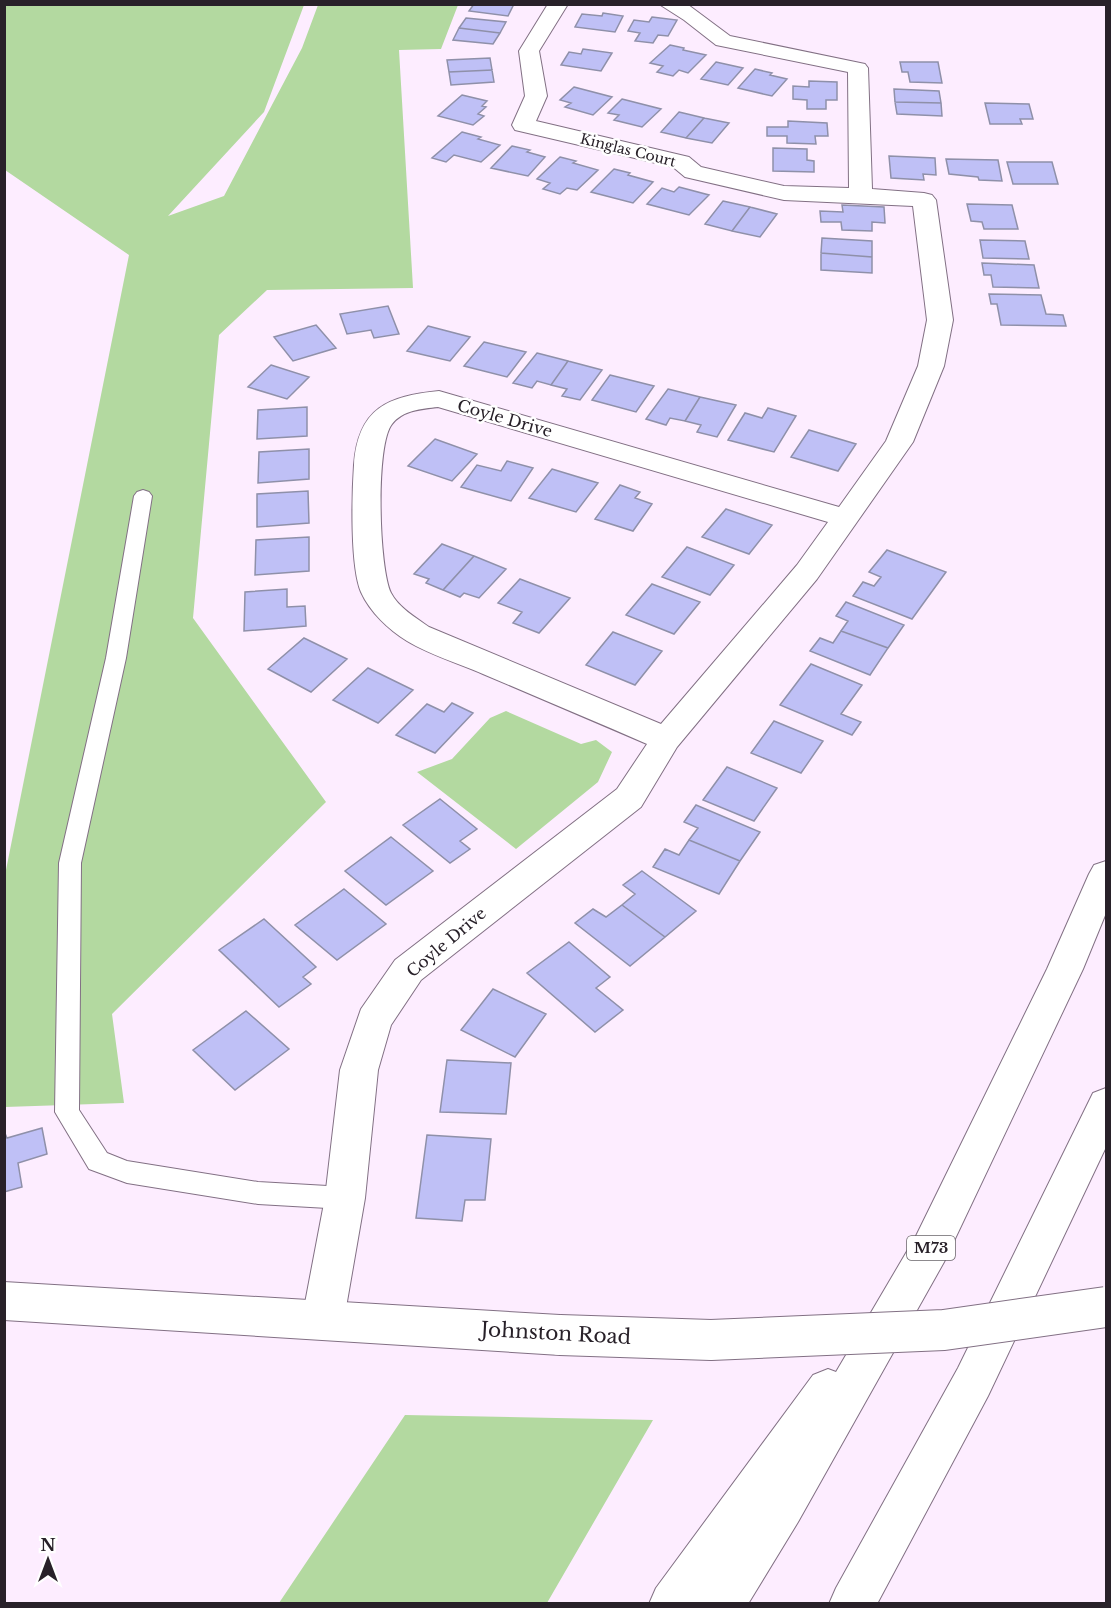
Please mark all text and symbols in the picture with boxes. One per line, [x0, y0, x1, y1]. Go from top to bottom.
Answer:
street label: Kinglas Court [578, 129, 678, 171]
street label: Coyle Drive [455, 395, 555, 441]
street label: Coyle Drive [402, 903, 490, 981]
road number: M73 [907, 1236, 955, 1260]
street label: Johnston Road [477, 1317, 632, 1349]
north arrow [18, 1530, 78, 1590]
text: N [40, 1535, 56, 1555]

